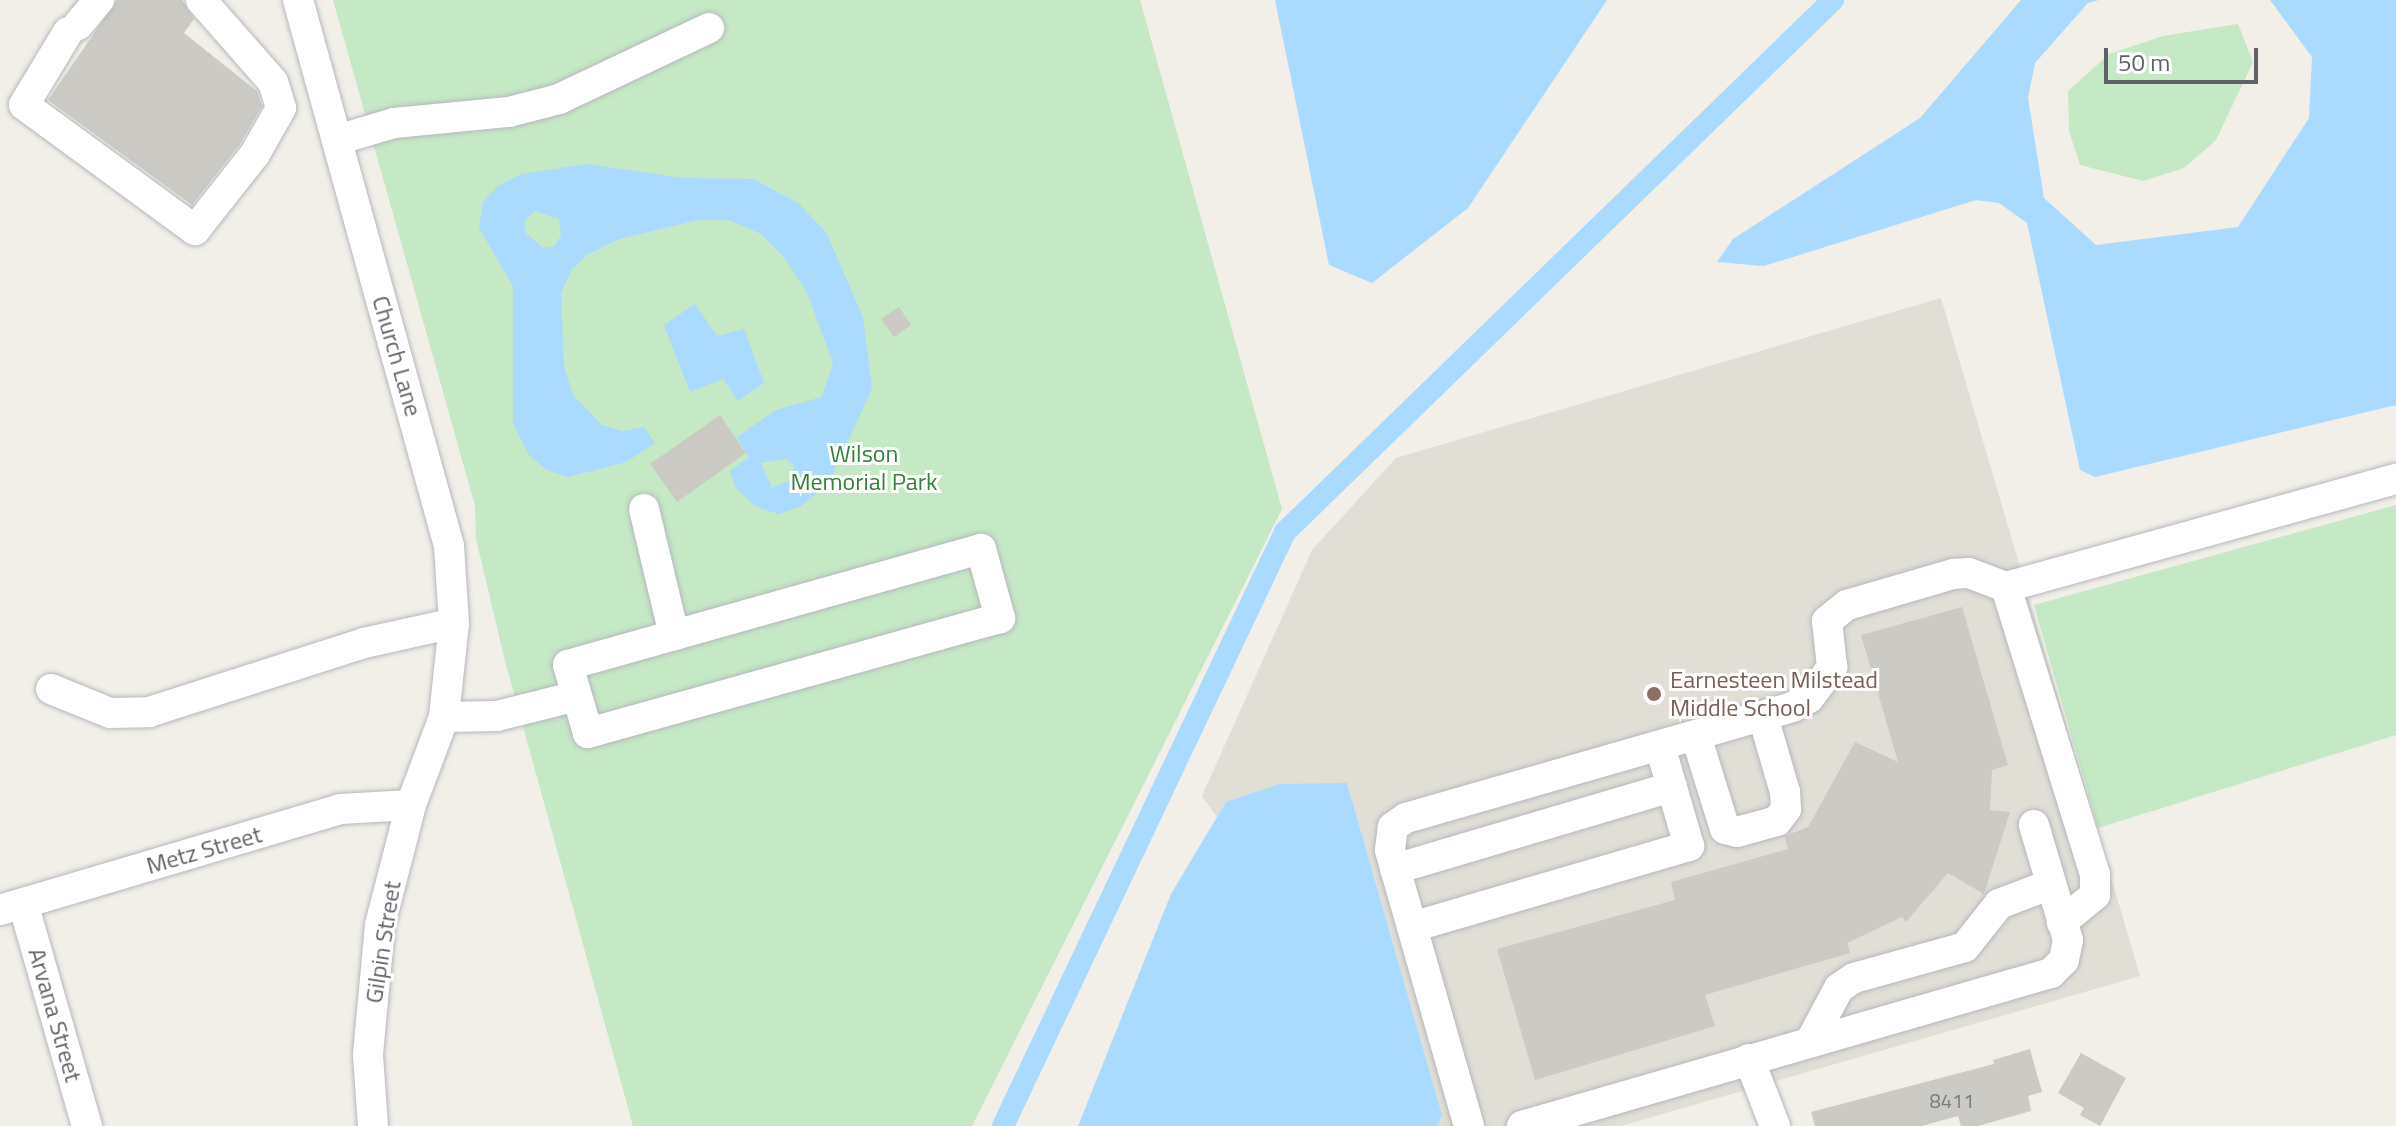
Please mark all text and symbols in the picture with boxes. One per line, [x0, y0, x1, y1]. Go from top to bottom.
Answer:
scale bar [2108, 32, 2262, 82]
text: 50 m [2118, 44, 2170, 80]
street label: Church Lane [366, 292, 428, 420]
park label: Wilson Memorial Park [790, 440, 938, 496]
place label: Earnesteen Milstead Middle School [1670, 666, 1878, 722]
marker: Earnesteen Milstead Middle School [1645, 685, 1663, 703]
street label: Metz Street [143, 820, 265, 880]
street label: Gilpin Street [359, 879, 407, 1005]
street label: Arvana Street [22, 945, 88, 1085]
house number: 8411 [1930, 1088, 1974, 1112]

